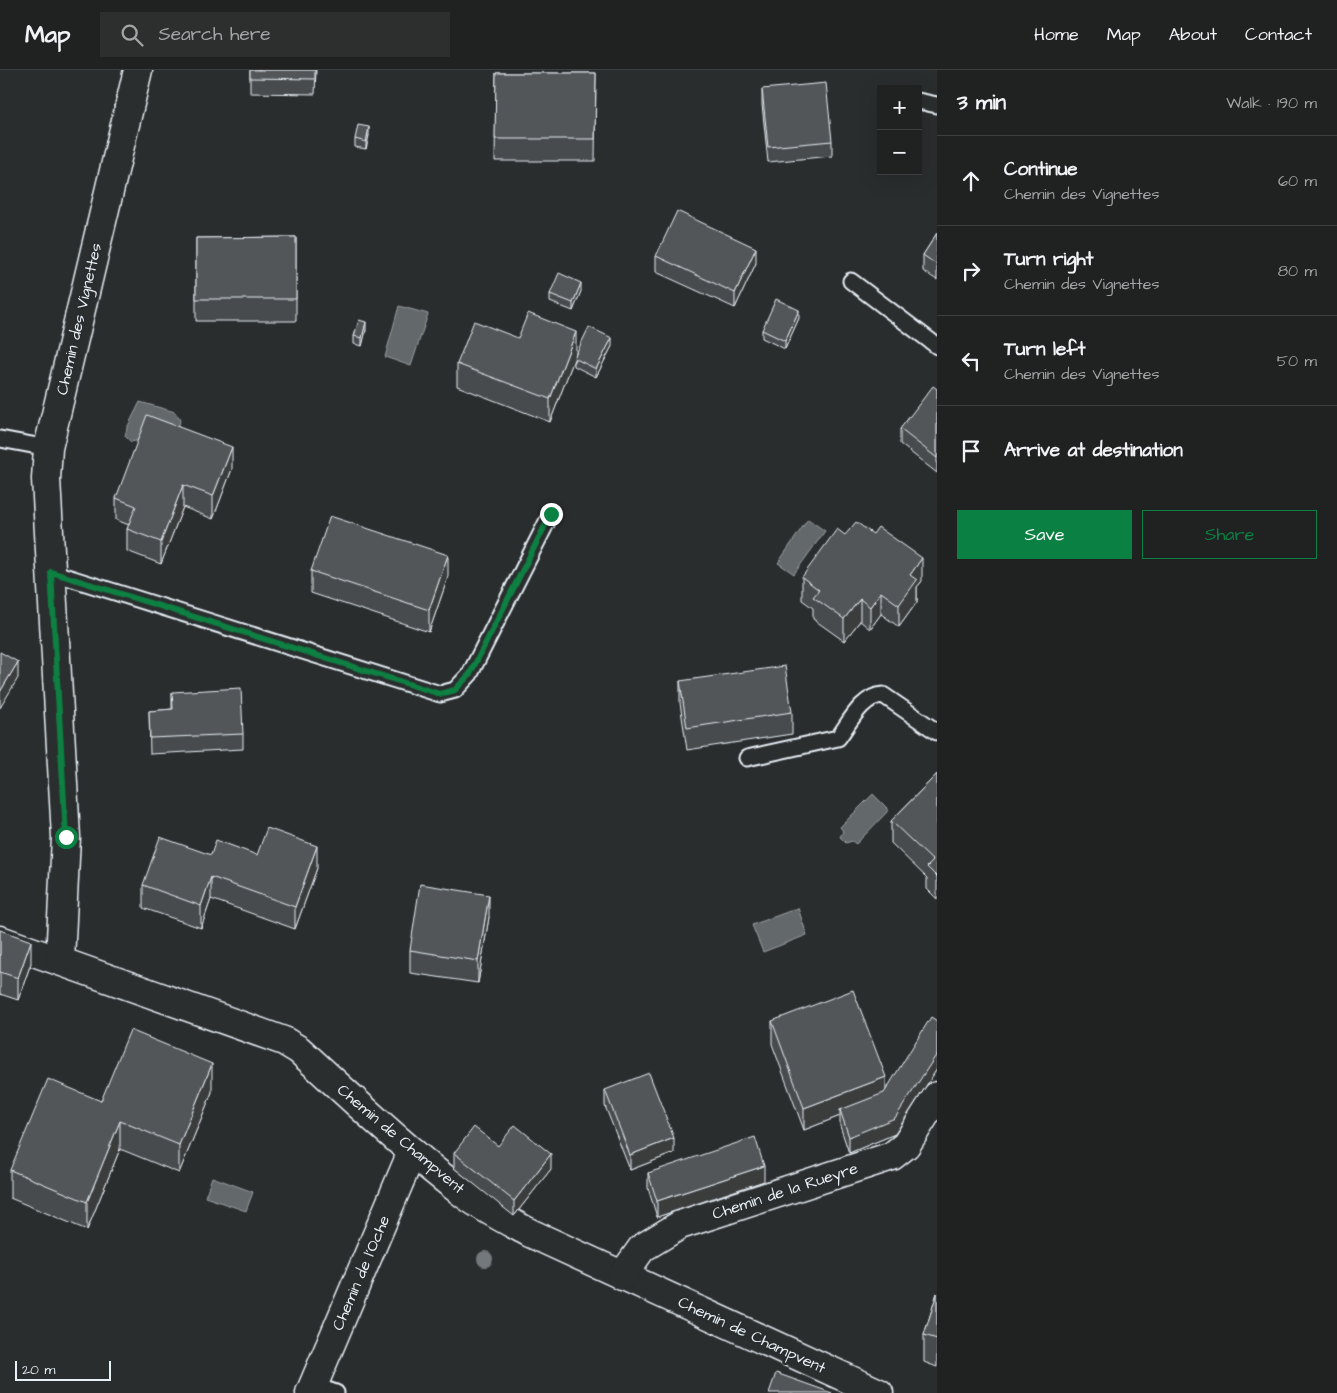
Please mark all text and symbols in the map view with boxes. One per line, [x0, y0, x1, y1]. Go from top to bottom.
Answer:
search box [100, 12, 450, 57]
text: Map [25, 18, 70, 52]
icon: search [118, 21, 146, 49]
text: Search here [158, 21, 271, 48]
text: Home [1034, 22, 1079, 47]
text: Map [1107, 22, 1141, 47]
text: About [1169, 22, 1217, 47]
text: Contact [1245, 22, 1312, 47]
map controls [877, 85, 922, 175]
button: + [877, 85, 922, 130]
text: 3 min [957, 88, 1006, 117]
text: Walk · 190 m [1226, 92, 1317, 114]
button: − [877, 130, 922, 175]
text: Continue [1004, 156, 1078, 183]
icon: ahead [957, 167, 985, 195]
text: 60 m [1278, 170, 1317, 192]
text: Chemin des Vignettes [1004, 183, 1159, 205]
street label: Chemin des Vignettes [51, 241, 108, 397]
text: Turn right [1004, 246, 1093, 273]
icon: right [957, 257, 985, 285]
text: 80 m [1278, 260, 1317, 282]
text: Chemin des Vignettes [1004, 273, 1159, 295]
text: Turn left [1004, 336, 1085, 363]
icon: left [957, 347, 985, 375]
text: 50 m [1277, 350, 1317, 372]
text: Chemin des Vignettes [1004, 363, 1159, 385]
icon: arrive [957, 437, 985, 465]
text: Arrive at destination [1004, 437, 1183, 464]
route end [540, 503, 563, 526]
button: Save [957, 510, 1132, 559]
button: Share [1142, 510, 1317, 559]
route start [55, 826, 78, 849]
street label: Chemin de Champvent [332, 1079, 470, 1199]
street label: Chemin de la Rueyre [709, 1157, 861, 1226]
street label: Chemin de l'Oche [327, 1212, 395, 1334]
street label: Chemin de Champvent [675, 1291, 830, 1379]
scale bar [15, 1358, 111, 1381]
text: 20 m [22, 1360, 55, 1380]

